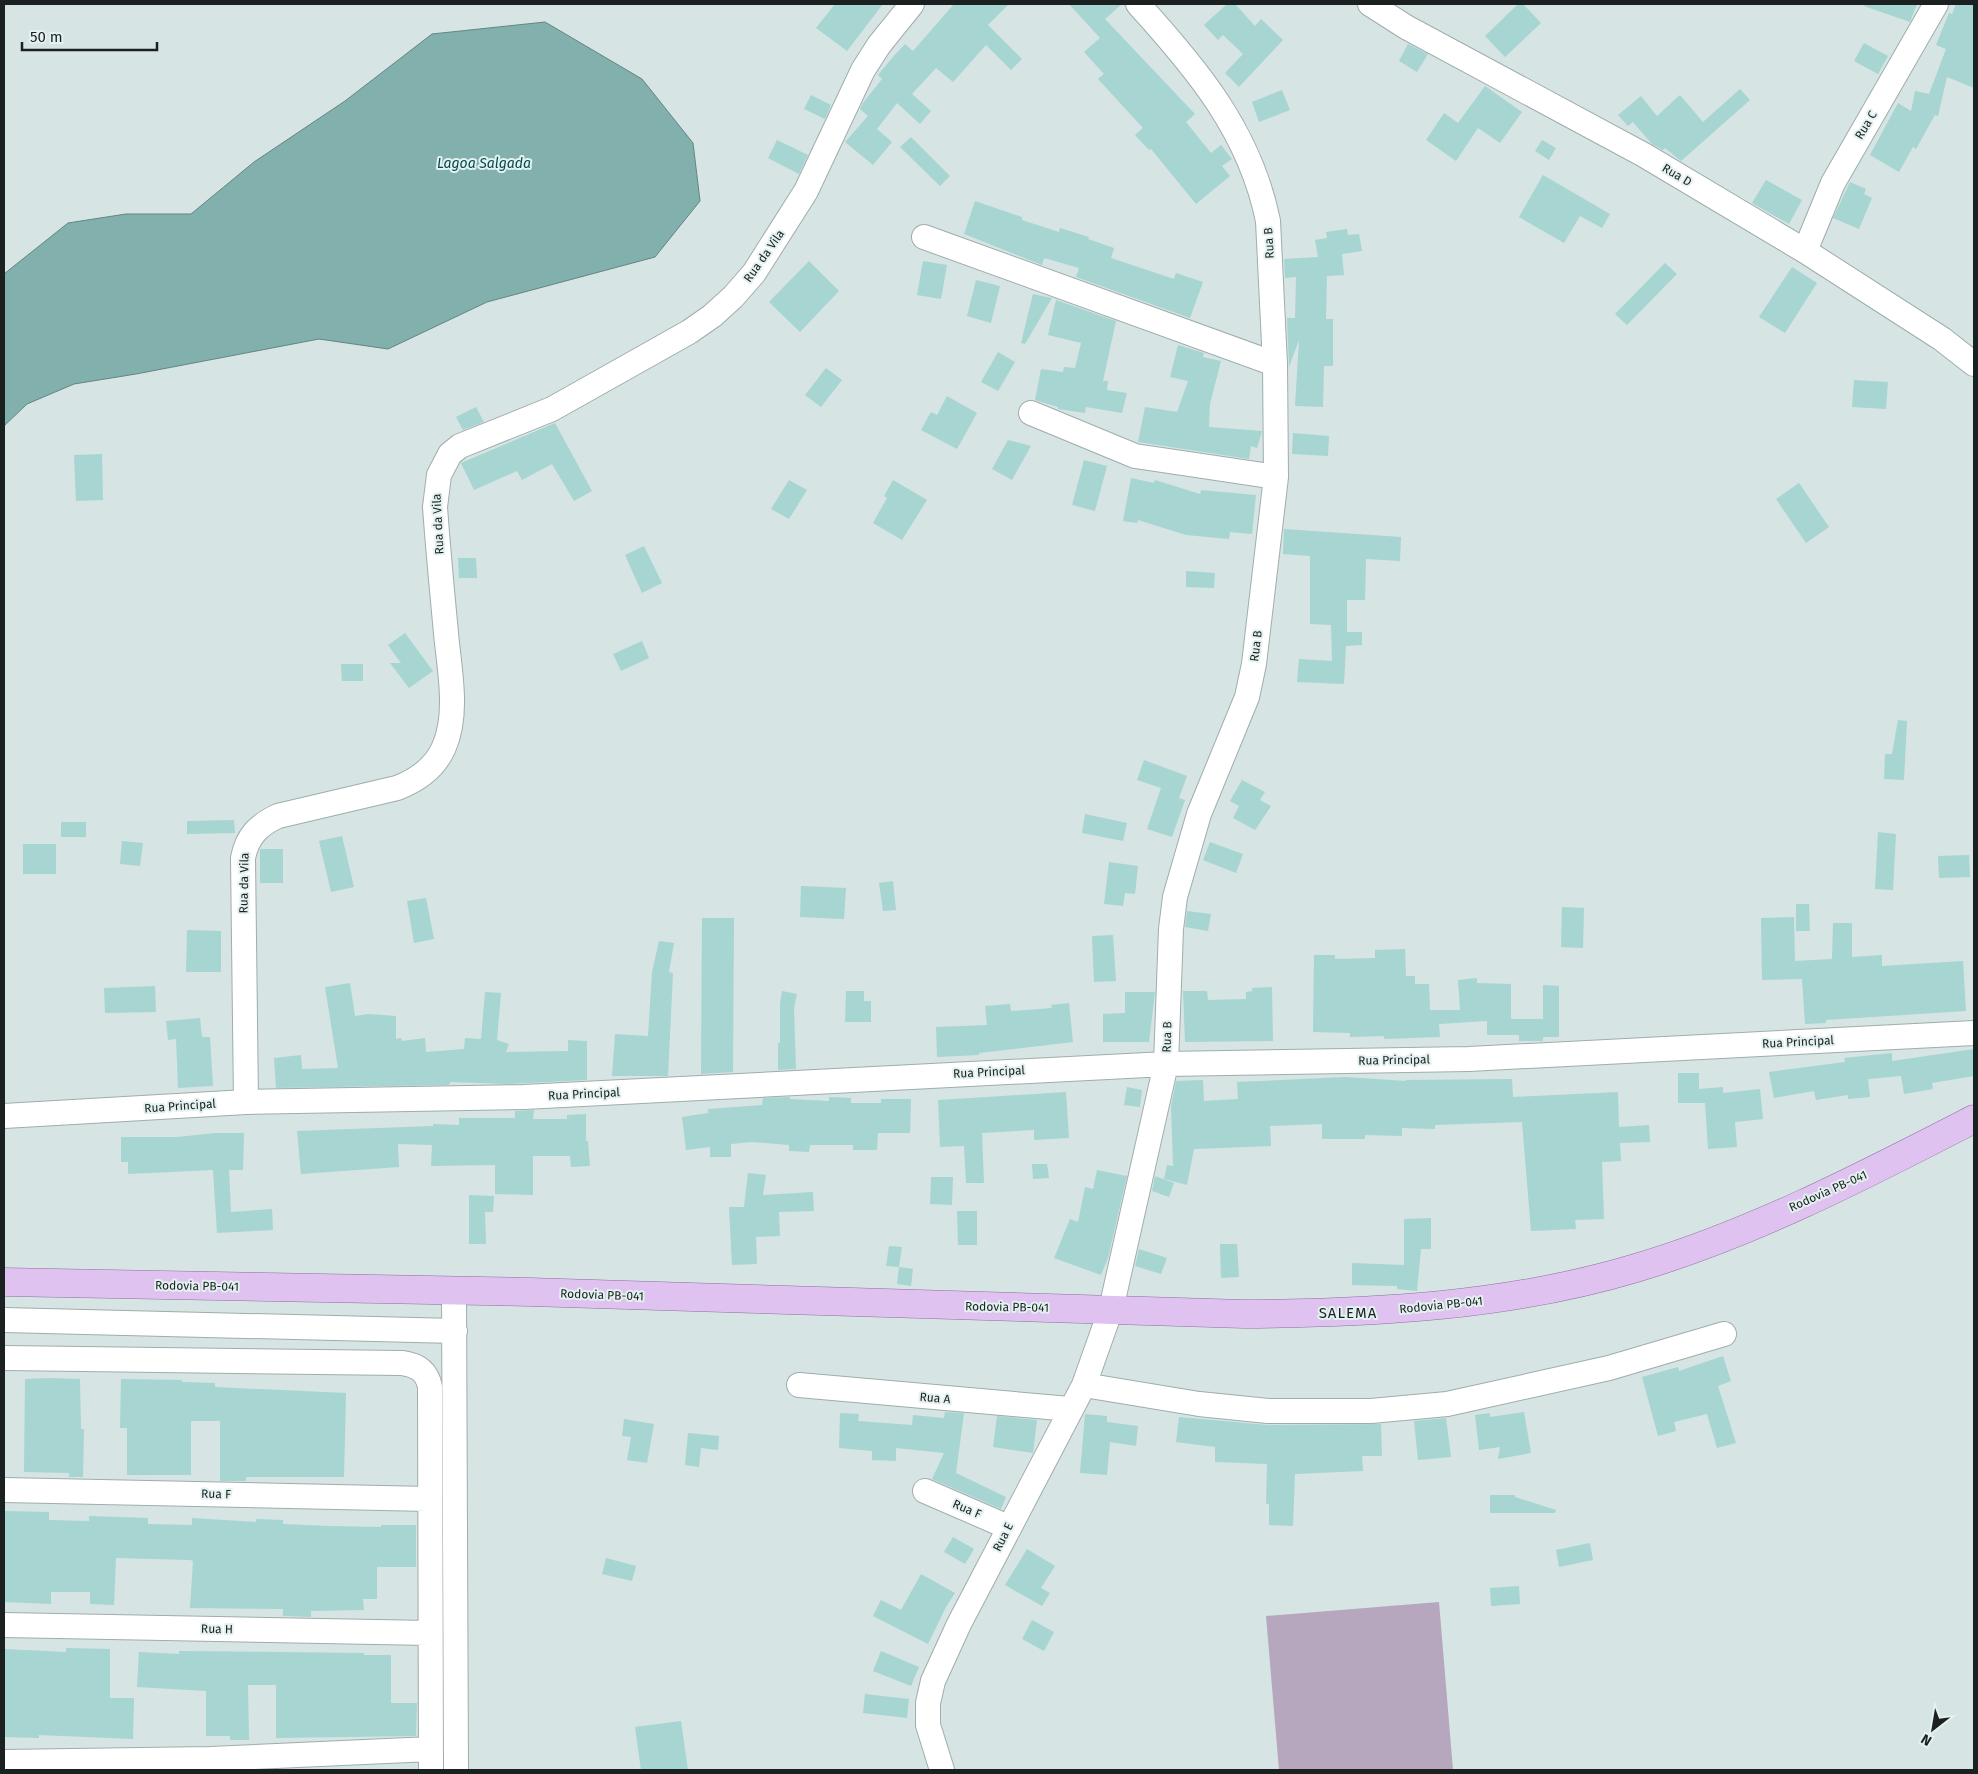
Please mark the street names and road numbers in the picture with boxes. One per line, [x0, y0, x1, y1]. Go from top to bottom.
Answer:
street label: Rua C [1852, 108, 1880, 142]
street label: Rua D [1660, 161, 1694, 189]
street label: Rua da Vila [741, 227, 787, 285]
street label: Rua B [1261, 227, 1277, 259]
street label: Rua da Vila [429, 493, 447, 555]
street label: Rua B [1247, 630, 1265, 662]
street label: Rua da Vila [236, 852, 252, 914]
street label: Rua B [1159, 1021, 1175, 1053]
street label: Rua Principal [1762, 1033, 1835, 1051]
street label: Rua Principal [1358, 1052, 1430, 1068]
street label: Rua Principal [953, 1063, 1026, 1081]
street label: Rua Principal [548, 1085, 621, 1103]
street label: Rua Principal [144, 1096, 217, 1115]
street label: Rodovia PB-041 [1787, 1168, 1869, 1214]
street label: Rodovia PB-041 [155, 1278, 239, 1294]
street label: Rodovia PB-041 [560, 1287, 644, 1303]
street label: Rodovia PB-041 [1399, 1294, 1483, 1316]
street label: Rodovia PB-041 [965, 1299, 1049, 1315]
street label: Rua A [919, 1390, 951, 1406]
street label: Rua F [201, 1487, 231, 1501]
street label: Rua F [951, 1497, 984, 1521]
street label: Rua E [990, 1520, 1016, 1554]
street label: Rua H [201, 1622, 233, 1636]

